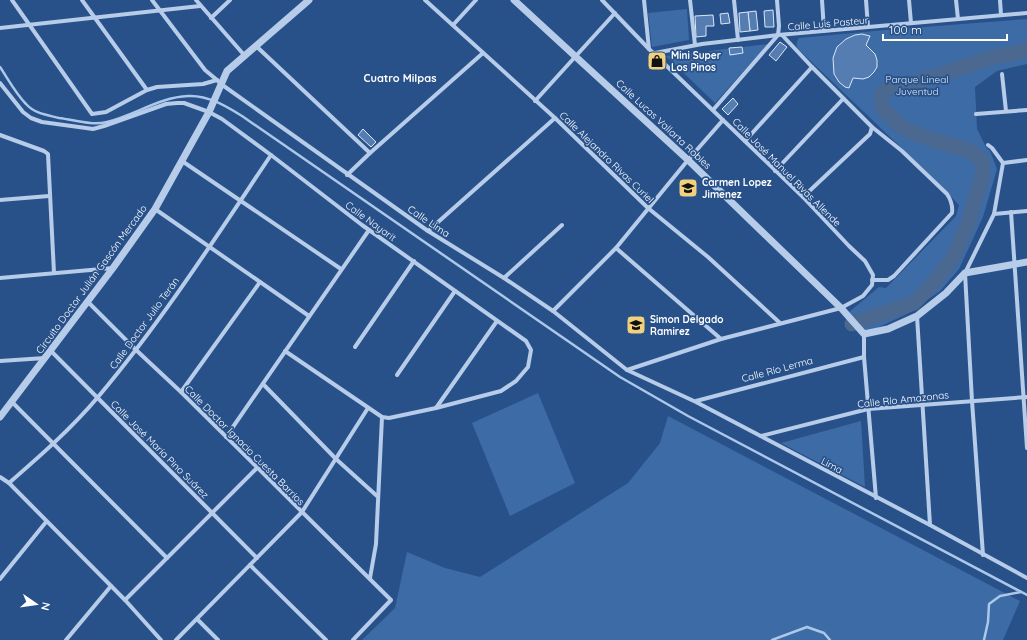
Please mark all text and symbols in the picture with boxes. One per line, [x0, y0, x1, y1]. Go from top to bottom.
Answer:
street label: Calle Luis Pasteur [787, 13, 869, 34]
scale bar [883, 16, 1007, 42]
text: 100 m [889, 22, 922, 37]
place label: Mini Super Los Pinos [671, 49, 722, 74]
shop icon: Mini Super Los Pinos [646, 50, 668, 72]
district label: Cuatro Milpas [364, 71, 436, 85]
park label: Parque Lineal Juventud [885, 73, 949, 98]
street label: Calle Lucas Vallarta Robles [613, 77, 714, 172]
street label: Calle Alejandro Rivas Curiel [557, 109, 657, 206]
street label: Calle José Manuel Rivas Allende [730, 115, 844, 230]
place label: Carmen Lopez Jimenez [702, 176, 772, 201]
school or university icon: Carmen Lopez Jimenez [677, 177, 699, 199]
street label: Calle Nayarit [343, 199, 399, 245]
street label: Circuito Doctor Julián Gascón Mercado [33, 202, 150, 356]
street label: Calle Lima [405, 203, 452, 240]
street label: Calle Doctor Julio Terán [107, 275, 182, 372]
place label: Simon Delgado Ramirez [650, 313, 723, 338]
school or university icon: Simon Delgado Ramirez [625, 314, 647, 336]
street label: Calle Río Lerma [740, 354, 814, 385]
street label: Calle Doctor Ignacio Cuesta Barrios [182, 383, 308, 508]
street label: Calle Río Amazonas [857, 388, 950, 411]
street label: Calle José María Pino Suárez [108, 398, 212, 501]
street label: Lima [819, 454, 845, 476]
north arrow [16, 584, 56, 624]
text: N [38, 601, 53, 612]

